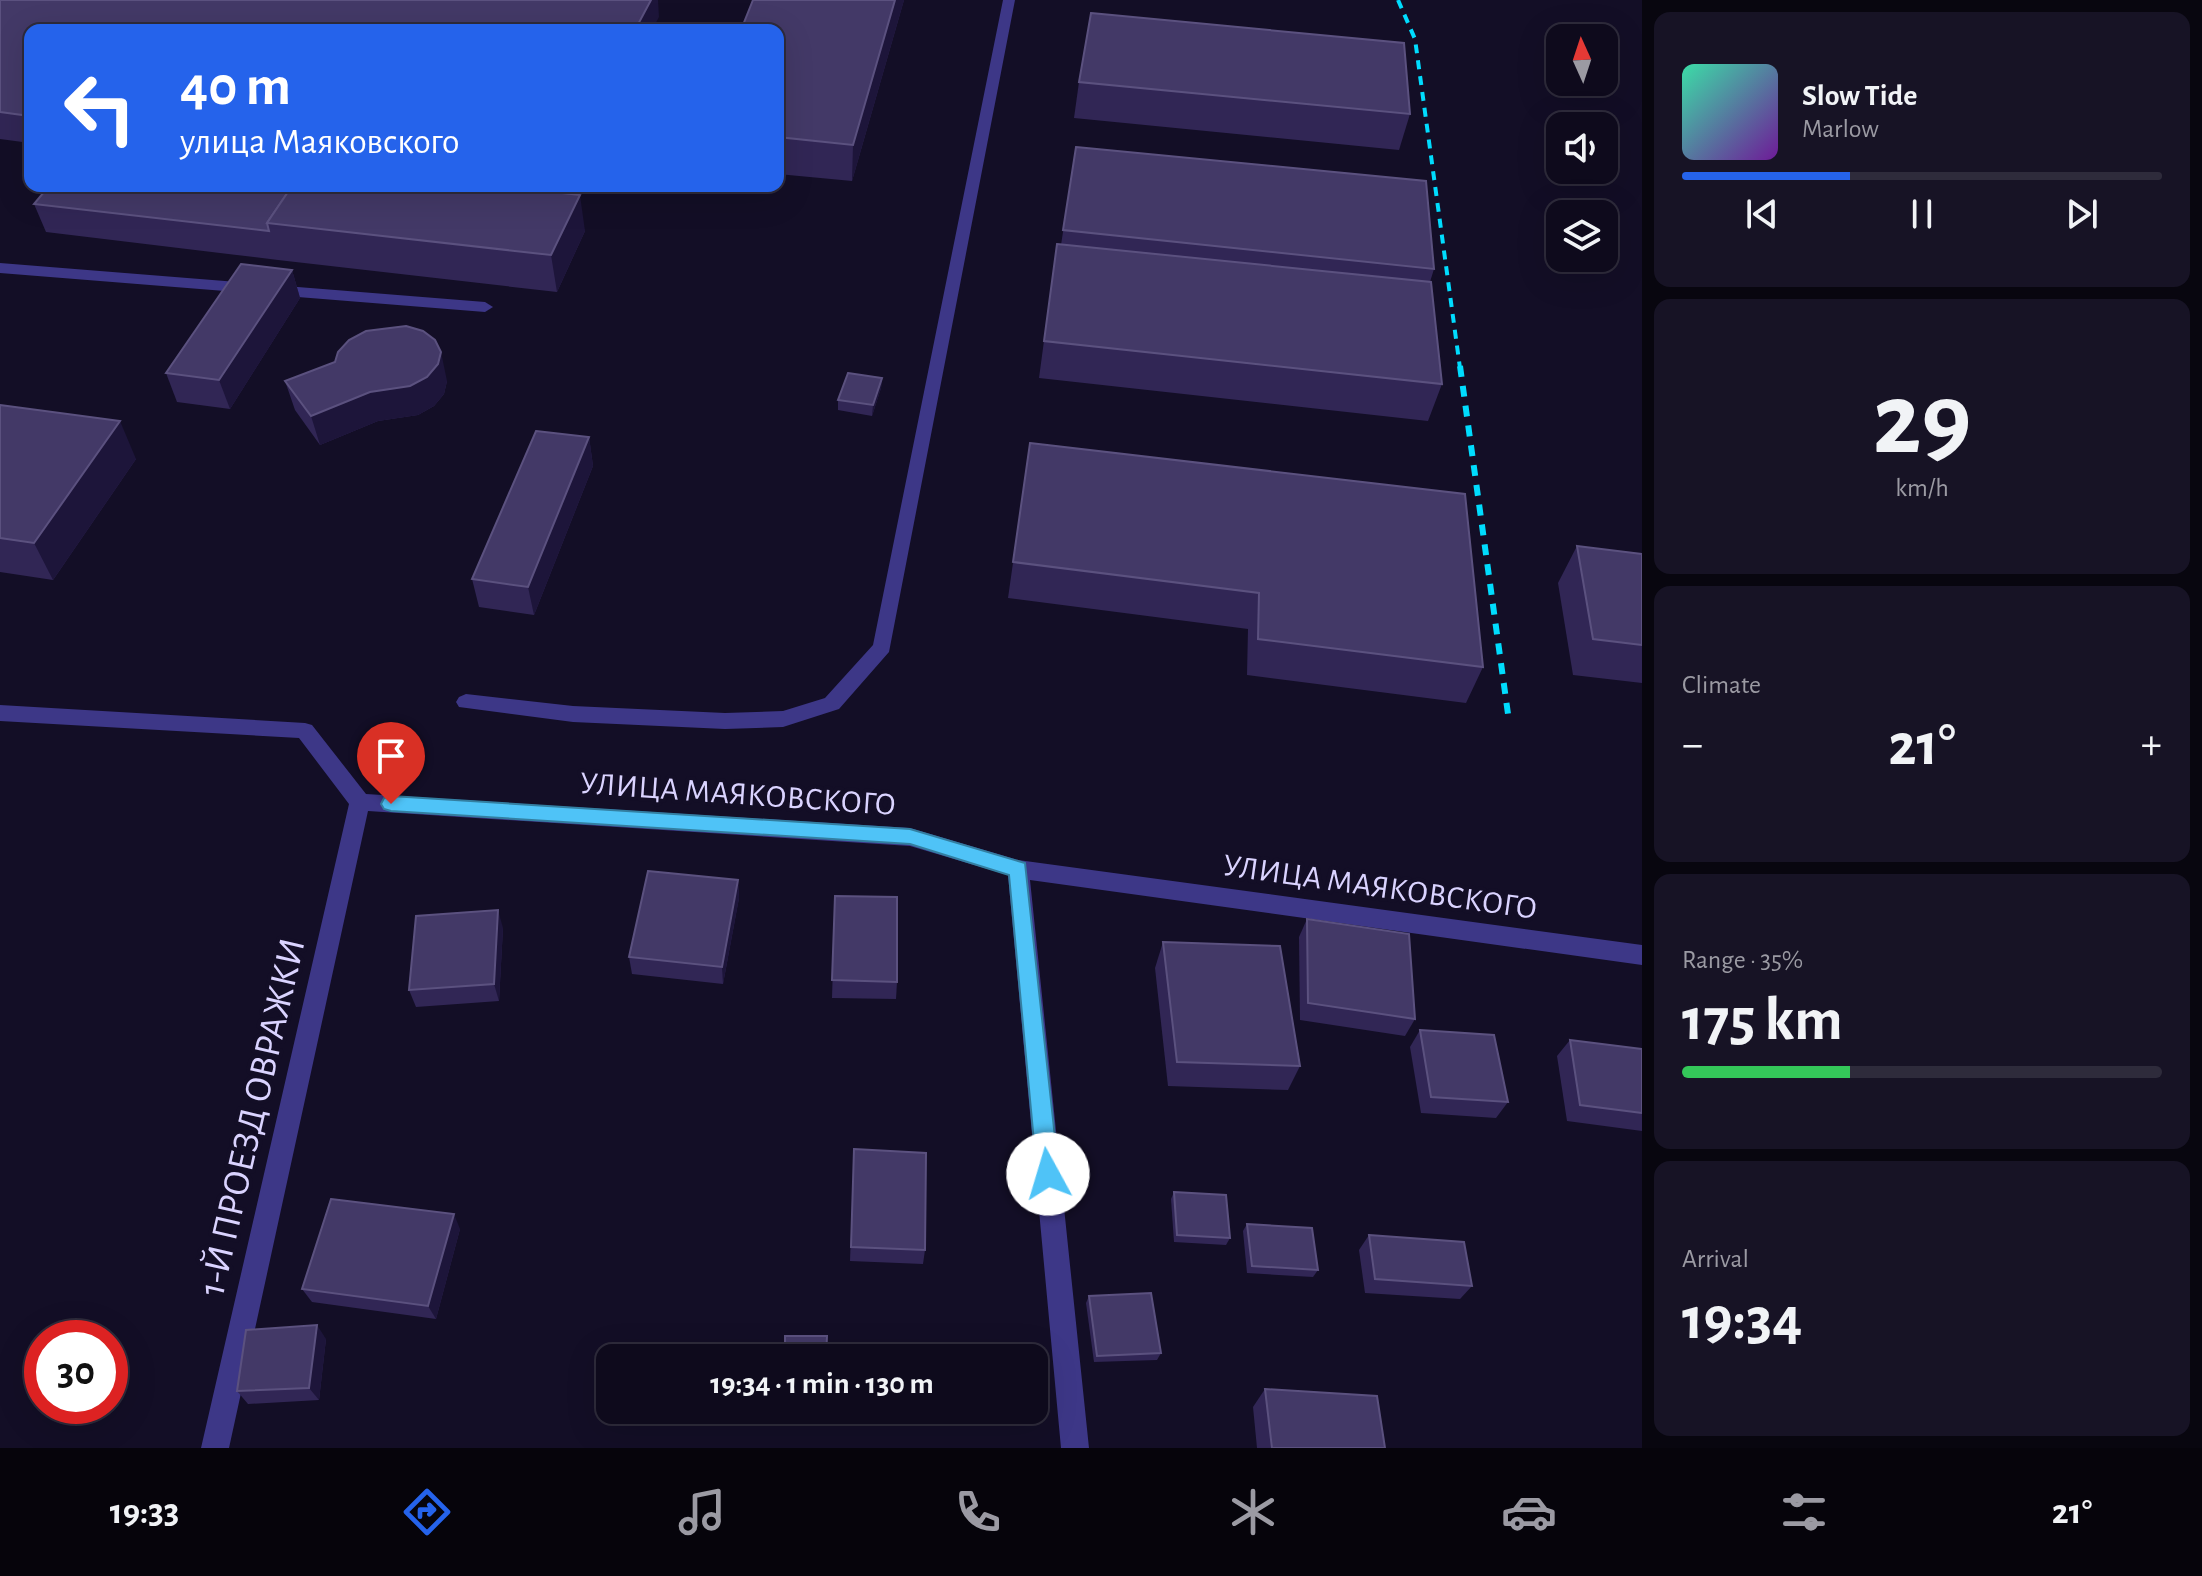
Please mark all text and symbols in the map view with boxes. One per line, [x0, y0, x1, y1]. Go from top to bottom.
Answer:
north arrow [1546, 24, 1618, 96]
map controls [1546, 24, 1618, 272]
icon: left [48, 56, 152, 160]
text: 40 m [180, 59, 291, 115]
text: Slow Tide [1802, 81, 1917, 111]
button: sound [1546, 112, 1618, 184]
text: Marlow [1802, 116, 1879, 142]
text: улица Маяковского [180, 124, 459, 160]
icon: previous [1740, 192, 1784, 236]
icon: pause [1900, 192, 1944, 236]
icon: next [2060, 192, 2104, 236]
button: layers [1546, 200, 1618, 272]
text: 29 [1872, 369, 1972, 473]
text: km/h [1895, 475, 1949, 501]
text: Climate [1682, 672, 1761, 698]
text: 21° [1888, 716, 1956, 776]
pin [357, 722, 425, 804]
text: − [1682, 723, 1703, 767]
text: + [2141, 723, 2162, 767]
icon: arrive [369, 734, 413, 778]
street label: УЛИЦА МАЯКОВСКОГО [579, 767, 897, 821]
street label: УЛИЦА МАЯКОВСКОГО [1221, 849, 1539, 925]
street label: 1-Й ПРОЕЗД ОВРАЖКИ [191, 934, 313, 1300]
text: Range · 35% [1682, 947, 1803, 973]
text: 175 km [1682, 991, 1843, 1051]
position arrow [1006, 1132, 1090, 1216]
text: Arrival [1682, 1246, 1749, 1272]
text: 19:34 [1682, 1290, 1802, 1350]
speed limit sign: 30 [24, 1320, 128, 1424]
text: 19:34 · 1 min · 130 m [710, 1369, 934, 1399]
icon: directions [399, 1484, 455, 1540]
icon: music [674, 1484, 730, 1540]
icon: phone [950, 1484, 1006, 1540]
icon: climate [1225, 1484, 1281, 1540]
icon: car [1501, 1484, 1557, 1540]
icon: filters [1776, 1484, 1832, 1540]
text: 19:33 [110, 1494, 179, 1530]
text: 21° [2052, 1494, 2092, 1530]

